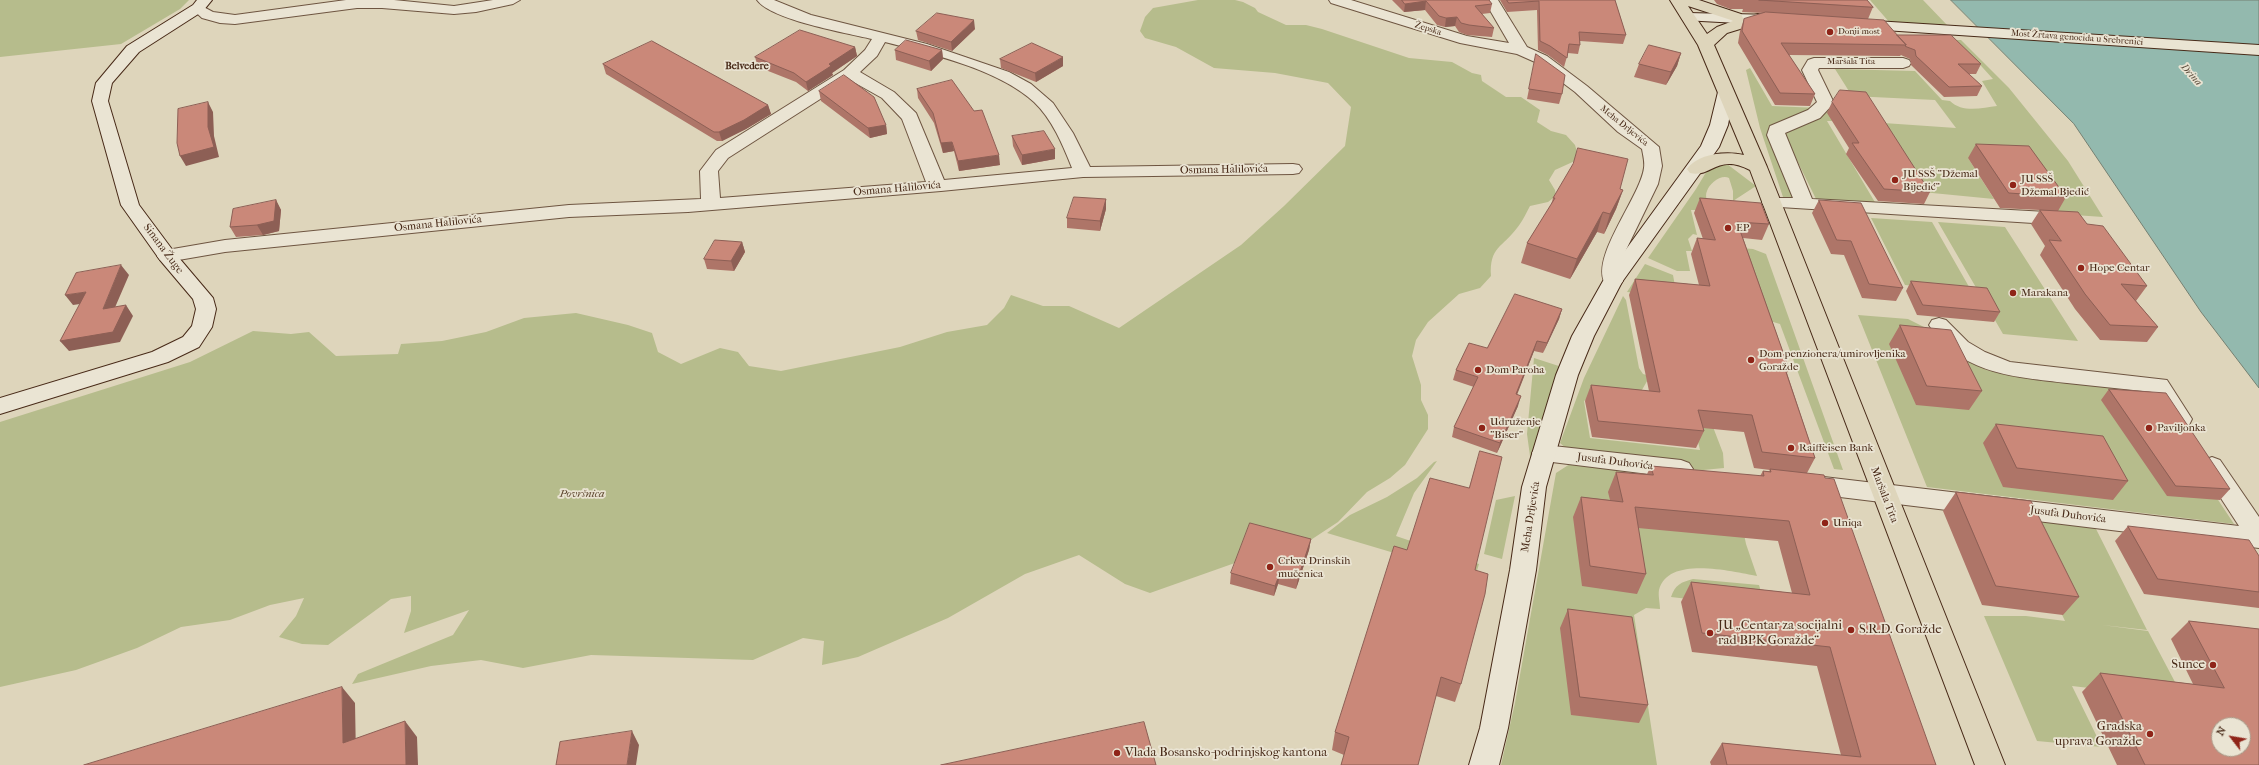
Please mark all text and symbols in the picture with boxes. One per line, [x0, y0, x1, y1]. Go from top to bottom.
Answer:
street label: Žepska [1413, 20, 1443, 38]
marker: Donji most [1825, 27, 1835, 37]
place label: Donji most [1838, 27, 1880, 37]
street label: Most Žrtava genocida u Srebrenici [2010, 28, 2144, 48]
street label: Maršala Tita [1827, 57, 1875, 67]
district label: Belvedere [725, 61, 769, 73]
water label: Drina [2178, 62, 2204, 88]
street label: Meha Drljevića [1598, 103, 1650, 149]
street label: Osmana Halilovića [1180, 163, 1268, 177]
place label: JU SSŠ "Džemal Bijedić" [1903, 167, 1978, 193]
place label: JU SSŠ Džemal Bjedić [2021, 172, 2089, 198]
marker: JU SSŠ "Džemal Bijedić" [1890, 175, 1900, 185]
street label: Osmana Halilovića [853, 179, 941, 199]
marker: JU SSŠ Džemal Bjedić [2008, 180, 2018, 190]
street label: Osmana Halilovića [394, 213, 482, 235]
street label: Sinana Žuge [140, 221, 186, 277]
place label: EP [1736, 221, 1749, 235]
marker: EP [1723, 223, 1733, 233]
place label: Hope Centar [2089, 261, 2150, 275]
marker: Hope Centar [2076, 263, 2086, 273]
place label: Marakana [2021, 286, 2068, 300]
marker: Marakana [2008, 288, 2018, 298]
place label: Dom penzionera/umirovljenika Goražde [1759, 347, 1906, 373]
marker: Dom penzionera/umirovljenika Goražde [1746, 355, 1756, 365]
place label: Dom Paroha [1486, 363, 1544, 377]
marker: Dom Paroha [1473, 365, 1483, 375]
place label: Udruženje "Biser" [1490, 415, 1540, 441]
place label: Paviljonka [2157, 421, 2206, 435]
marker: Udruženje "Biser" [1477, 423, 1487, 433]
marker: Paviljonka [2144, 423, 2154, 433]
place label: Raiffeisen Bank [1799, 441, 1873, 455]
marker: Raiffeisen Bank [1786, 443, 1796, 453]
street label: Jusufa Duhovića [1576, 451, 1654, 473]
street label: Maršala Tita [1867, 465, 1901, 525]
street label: Meha Drljevića [1519, 481, 1543, 553]
park label: Površnica [559, 487, 605, 501]
street label: Jusufa Duhovića [2029, 504, 2107, 526]
place label: Uniqa [1833, 516, 1862, 530]
marker: Uniqa [1820, 518, 1830, 528]
place label: Crkva Drinskih mučenica [1278, 554, 1350, 580]
marker: Crkva Drinskih mučenica [1265, 562, 1275, 572]
place label: JU „Centar za socijalni rad BPK Goražde“ [1718, 618, 1842, 649]
place label: S.R.D. Goražde [1859, 622, 1942, 638]
marker: S.R.D. Goražde [1846, 625, 1856, 635]
marker: JU „Centar za socijalni rad BPK Goražde“ [1705, 628, 1715, 638]
place label: Sunce [2171, 657, 2205, 673]
marker: Sunce [2208, 660, 2218, 670]
north arrow [2211, 717, 2251, 757]
place label: Gradska uprava Goražde [2055, 719, 2142, 750]
text: N [2213, 724, 2229, 738]
marker: Gradska uprava Goražde [2145, 729, 2155, 739]
place label: Vlada Bosansko-podrinjskog kantona [1125, 745, 1327, 761]
marker: Vlada Bosansko-podrinjskog kantona [1112, 748, 1122, 758]

